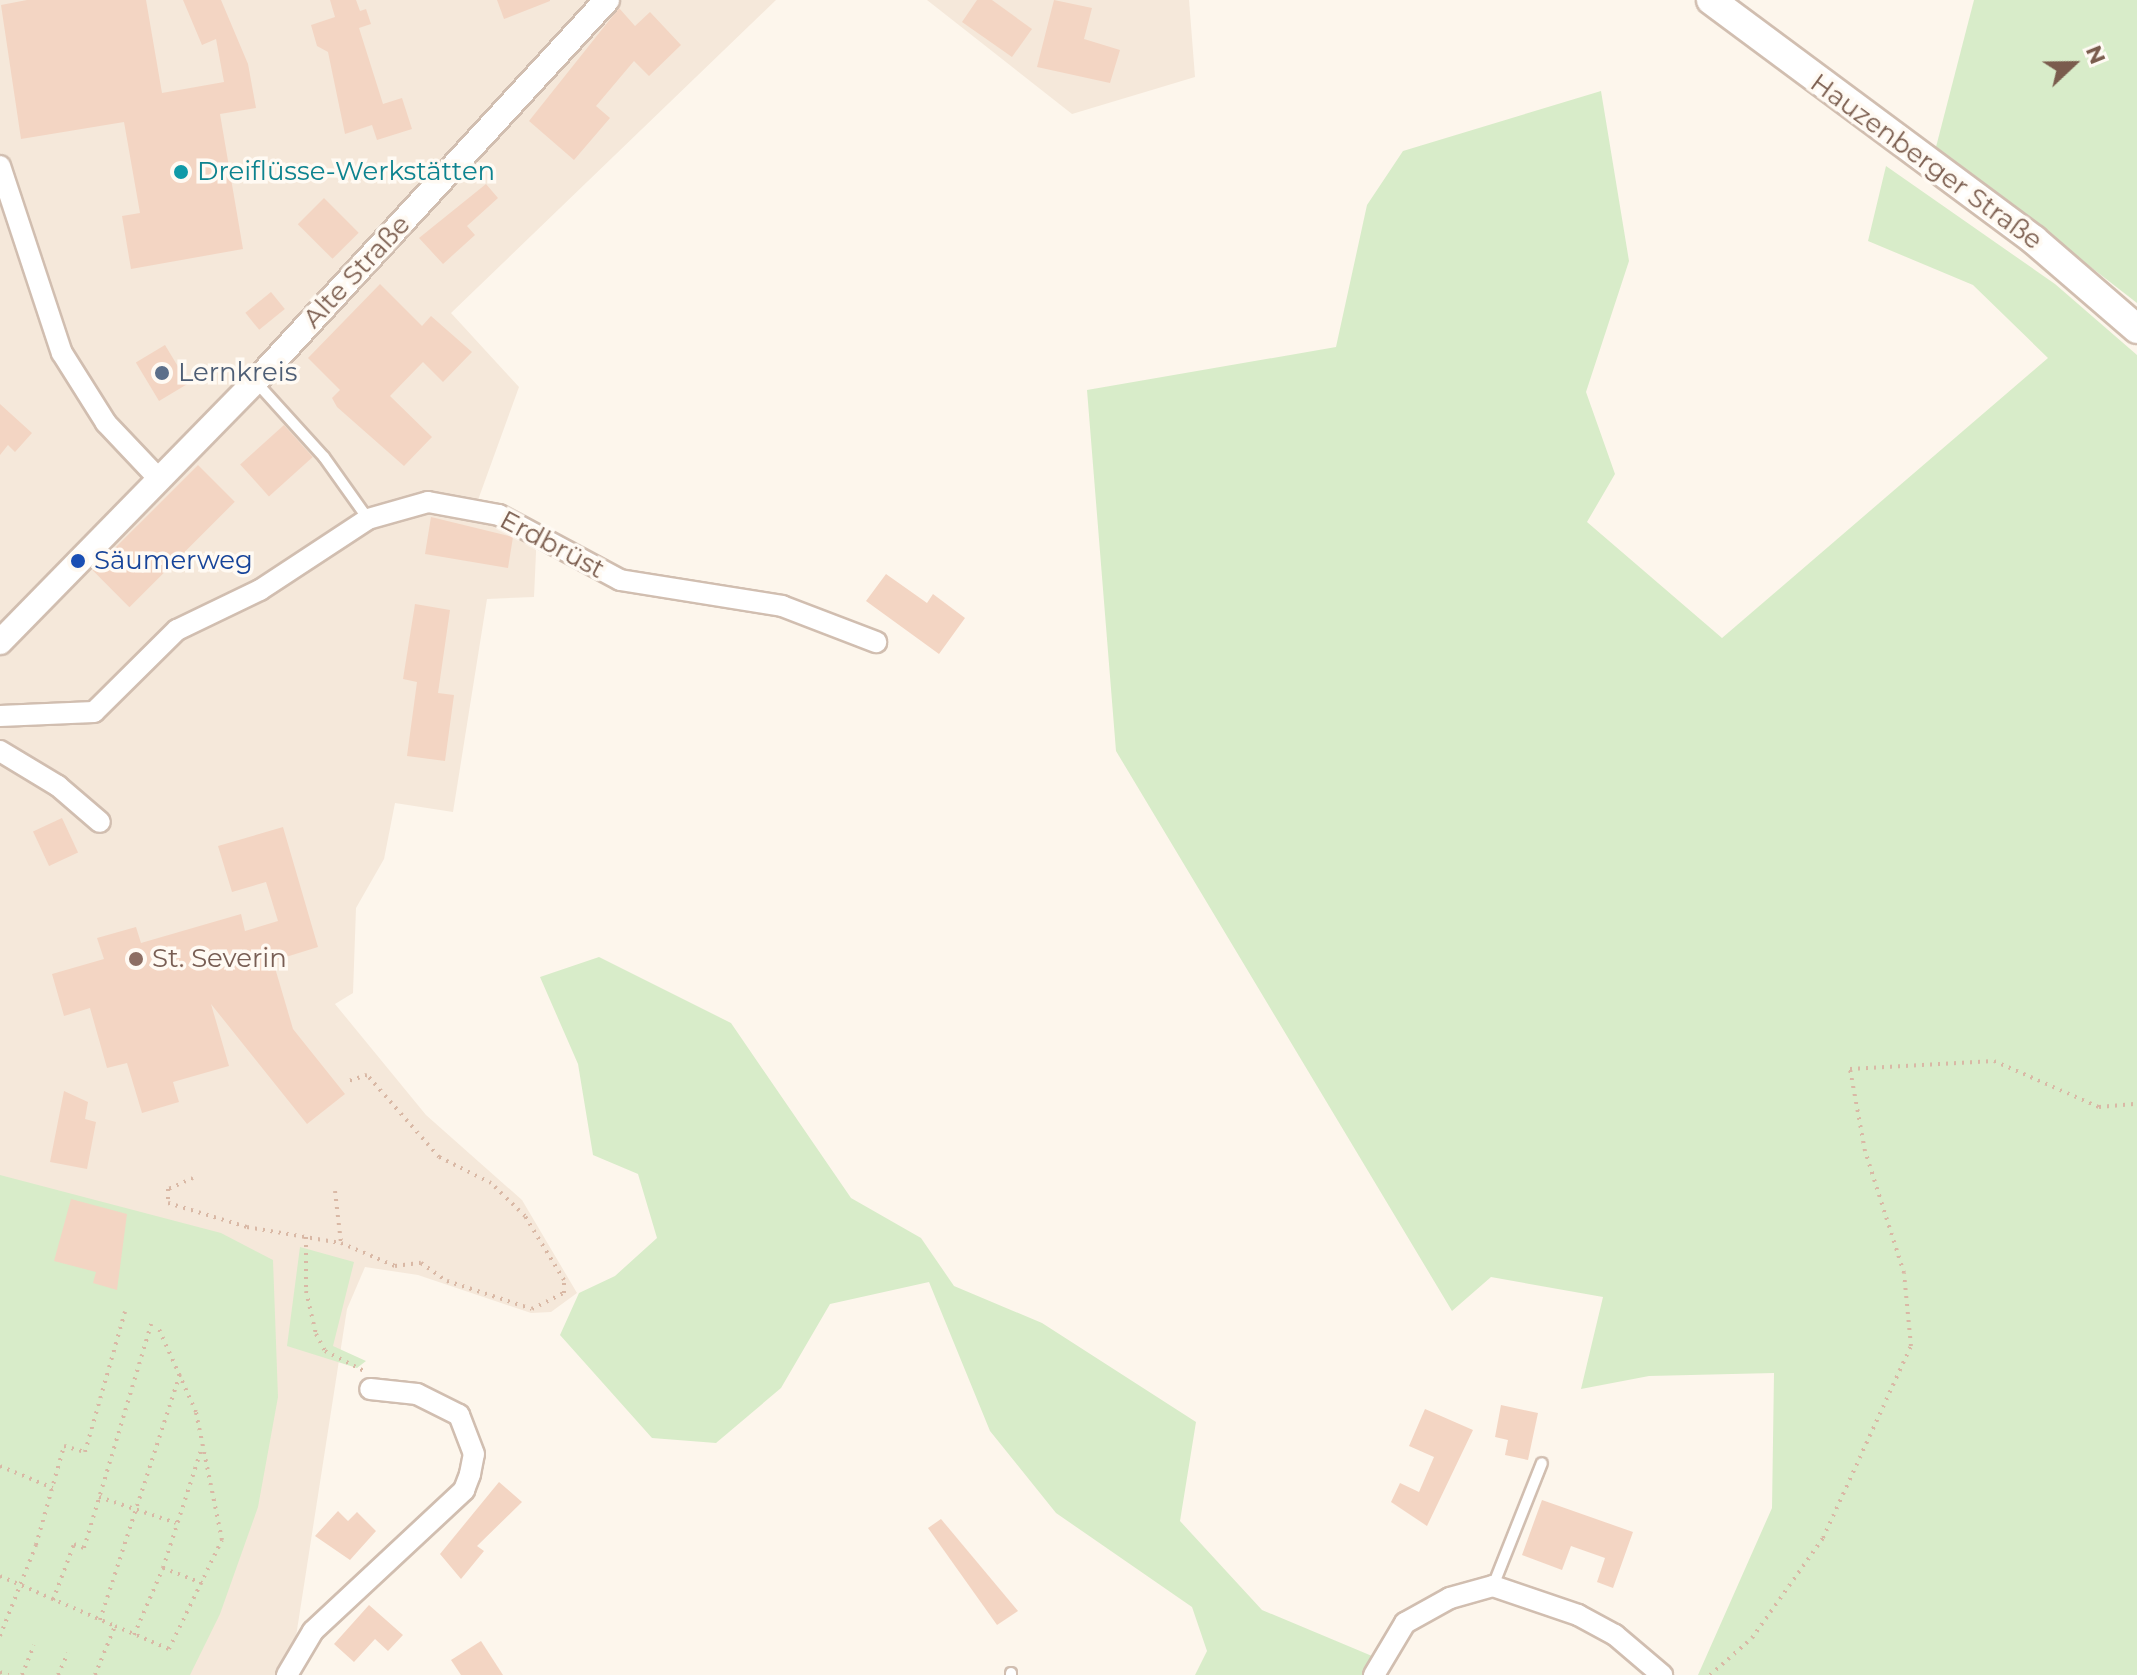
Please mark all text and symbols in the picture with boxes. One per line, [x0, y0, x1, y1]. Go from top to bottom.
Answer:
north arrow [2033, 24, 2113, 104]
text: N [2080, 42, 2112, 68]
street label: Hauzenberger Straße [1804, 67, 2048, 257]
place label: Dreiflüsse-Werkstätten [197, 156, 495, 188]
marker: Dreiflüsse-Werkstätten [172, 163, 190, 181]
street label: Alte Straße [297, 209, 417, 335]
place label: Lernkreis [178, 357, 297, 389]
marker: Lernkreis [153, 364, 171, 382]
street label: Erdbrüst [494, 504, 610, 586]
place label: Säumerweg [94, 545, 253, 577]
marker: Säumerweg [69, 552, 87, 570]
place label: St. Severin [152, 943, 287, 975]
marker: St. Severin [127, 950, 145, 968]

